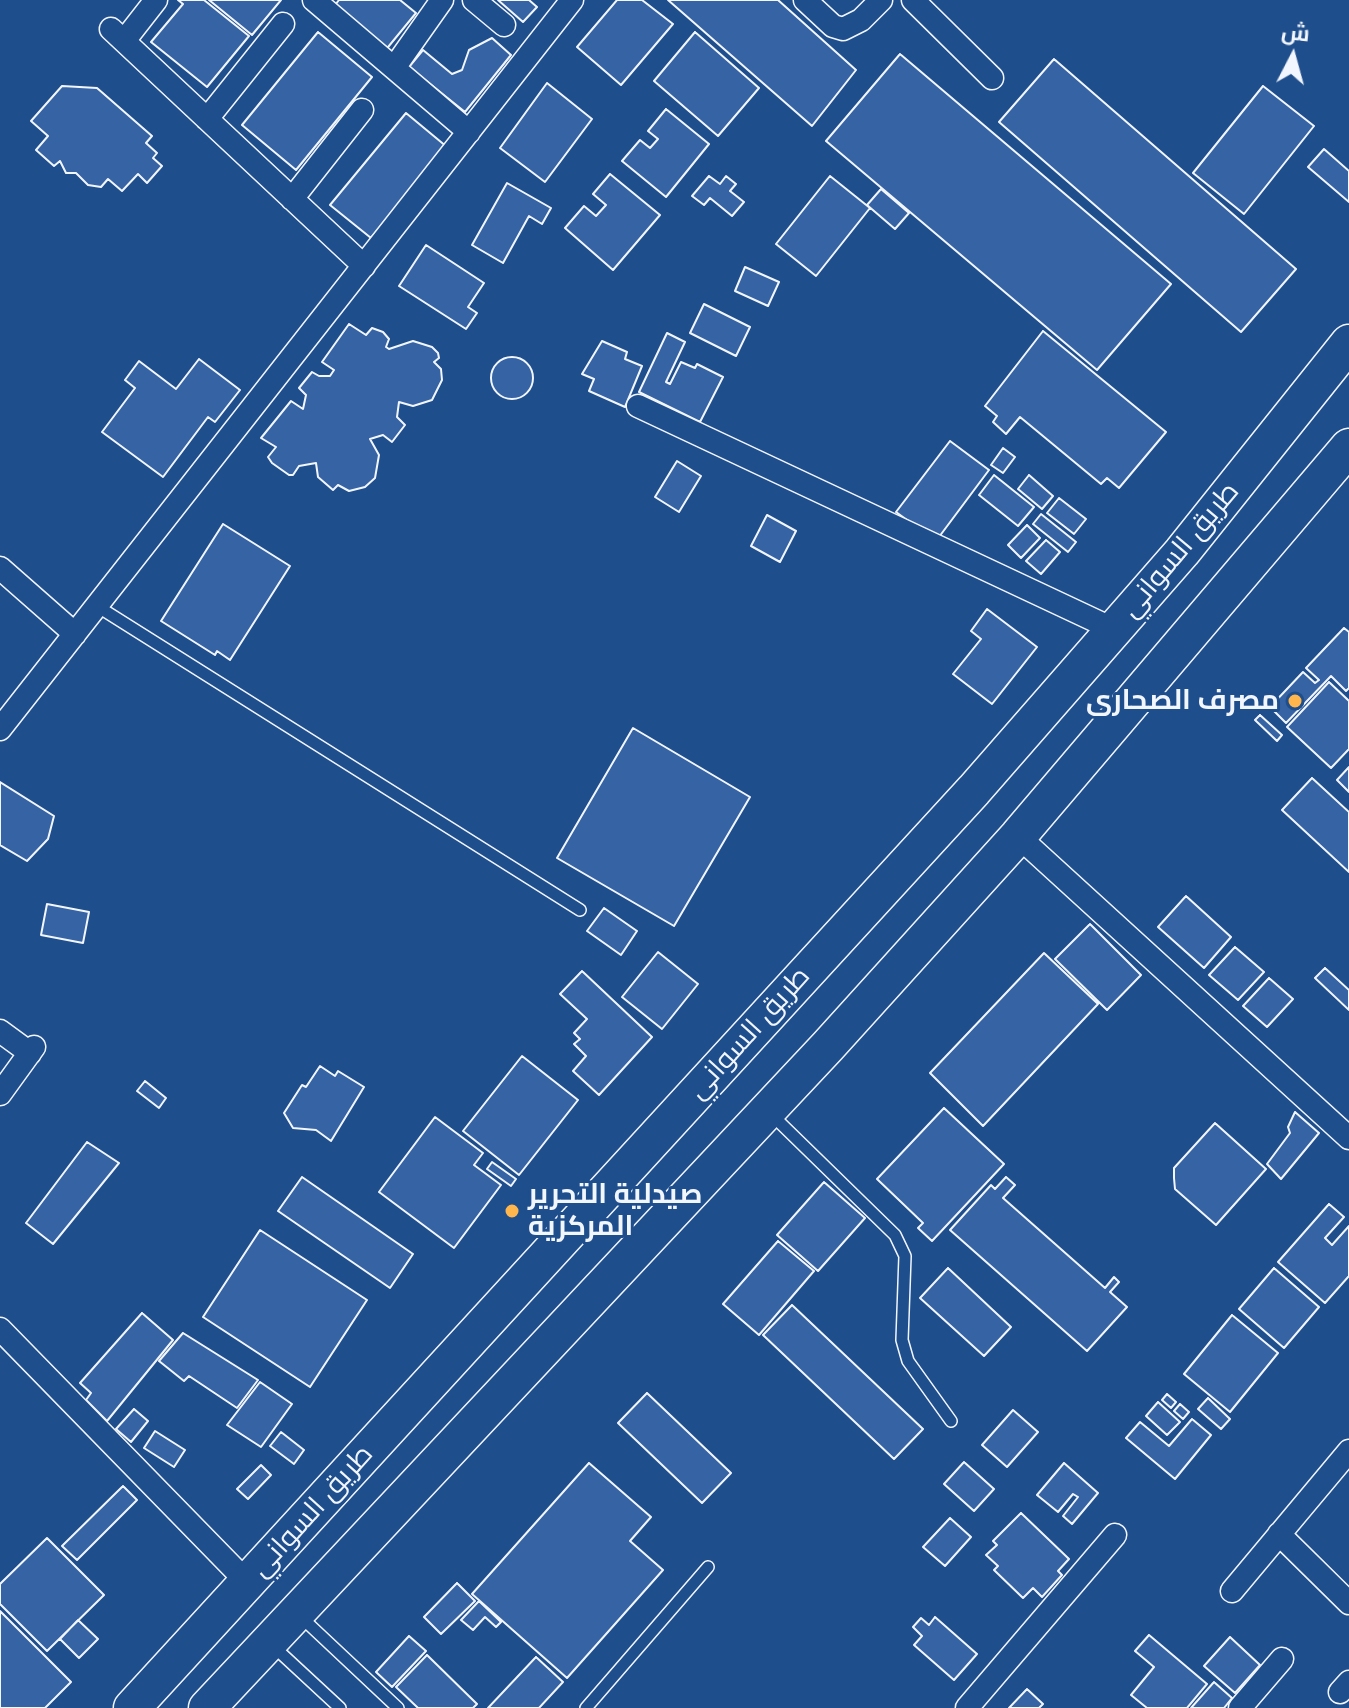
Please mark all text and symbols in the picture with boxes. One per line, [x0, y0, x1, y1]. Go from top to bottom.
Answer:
north arrow [1253, 16, 1333, 96]
text: ش [1280, 18, 1311, 47]
street label: طريق السواني [1114, 475, 1246, 625]
place label: مصرف الصحارى [1086, 684, 1279, 718]
marker: مصرف الصحارى [1286, 692, 1304, 710]
street label: طريق السواني [681, 960, 817, 1106]
place label: صيدلية التحرير المركزية [528, 1178, 702, 1244]
marker: صيدلية التحرير المركزية [503, 1202, 521, 1220]
street label: طريق السواني [244, 1438, 380, 1584]

